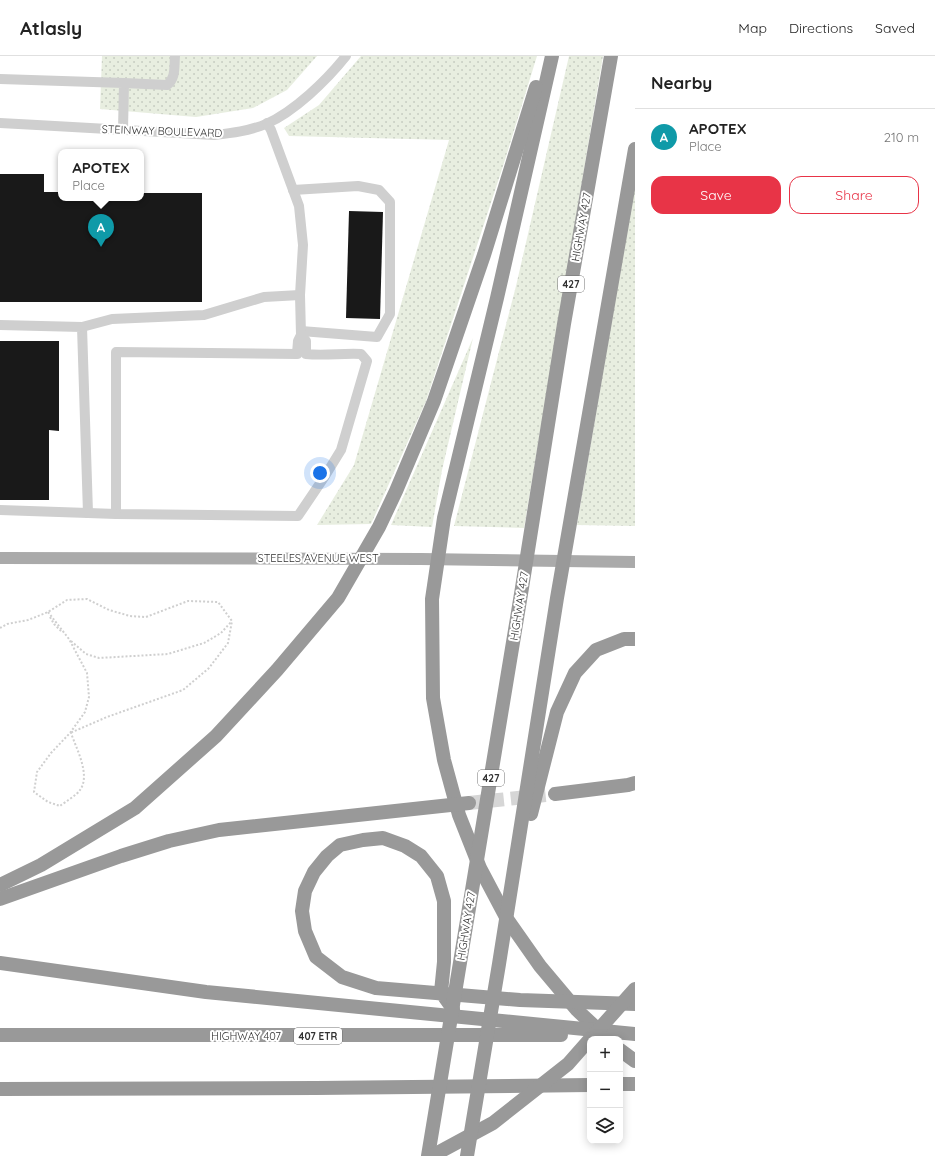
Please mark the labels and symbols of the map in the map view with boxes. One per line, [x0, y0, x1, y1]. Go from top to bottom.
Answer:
street label: STEINWAY BOULEVARD [101, 122, 223, 140]
street label: HIGHWAY 427 [568, 191, 594, 263]
pin: A [88, 214, 114, 247]
road number: 427 [558, 276, 584, 292]
your location [310, 463, 330, 483]
street label: STEELES AVENUE WEST [257, 551, 379, 565]
street label: HIGHWAY 427 [507, 570, 531, 642]
road number: 427 [478, 770, 504, 786]
street label: HIGHWAY 427 [454, 890, 478, 962]
road number: 407 ETR [294, 1028, 342, 1044]
street label: HIGHWAY 407 [211, 1029, 281, 1043]

